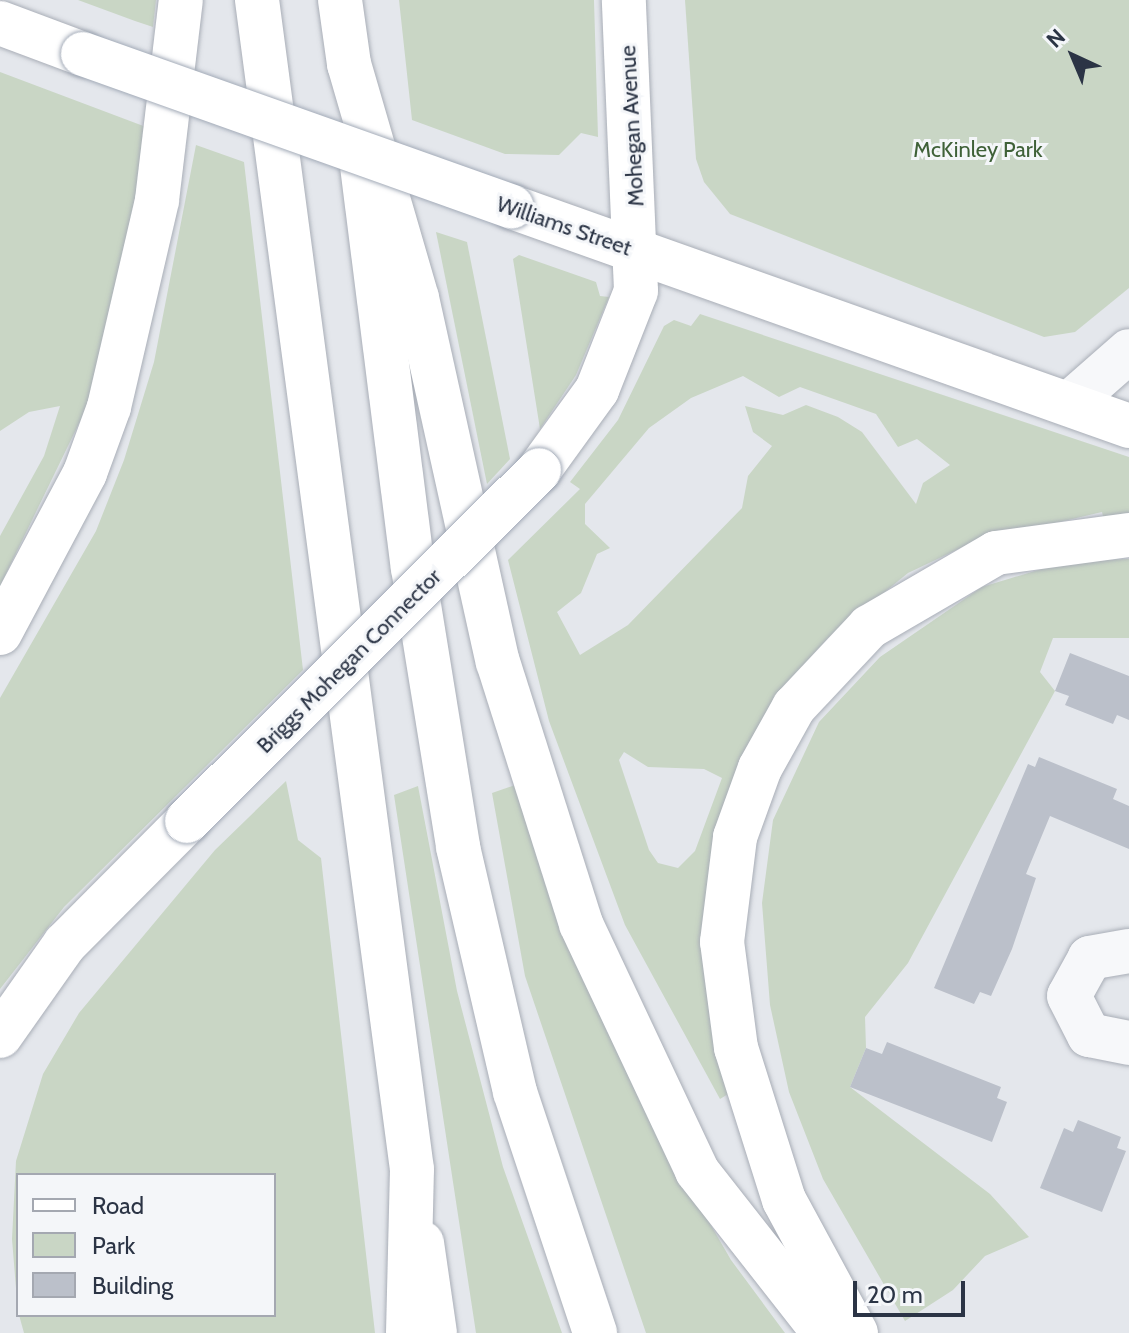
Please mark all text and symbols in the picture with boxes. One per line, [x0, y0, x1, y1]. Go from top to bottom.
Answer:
north arrow [1033, 16, 1113, 96]
text: N [1041, 23, 1071, 53]
street label: Mohegan Avenue [615, 45, 649, 207]
park label: McKinley Park [913, 137, 1043, 163]
street label: Williams Street [493, 191, 635, 261]
street label: Briggs Mohegan Connector [251, 563, 447, 759]
legend [16, 1173, 276, 1317]
text: Road [92, 1191, 144, 1220]
text: Park [92, 1231, 135, 1260]
scale bar [857, 1265, 969, 1315]
text: Building [92, 1271, 173, 1300]
text: 20 m [867, 1280, 923, 1309]

